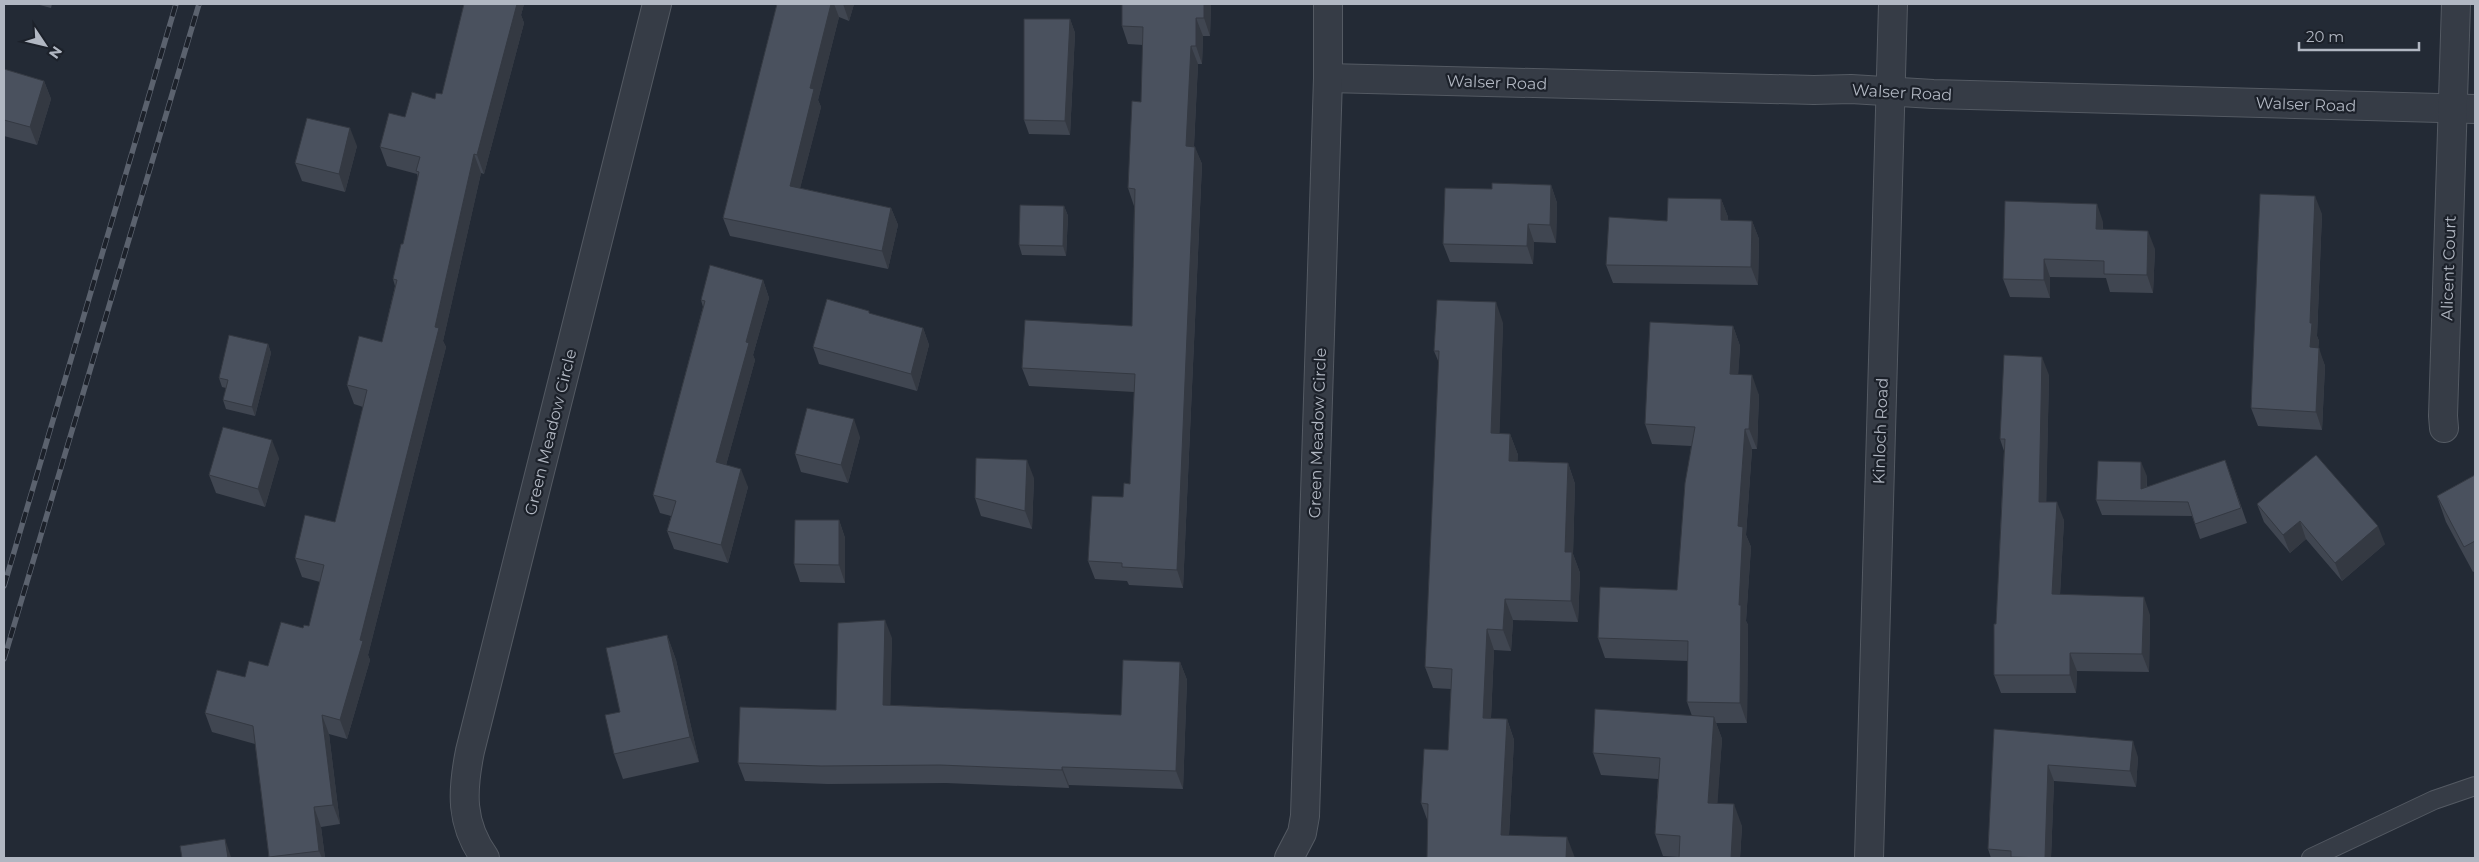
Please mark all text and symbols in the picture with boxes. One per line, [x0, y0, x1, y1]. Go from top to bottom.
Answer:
north arrow [20, 20, 70, 70]
scale bar [2299, 20, 2419, 52]
text: 20 m [2306, 27, 2344, 46]
text: N [45, 43, 66, 62]
street label: Walser Road [1446, 71, 1548, 94]
street label: Walser Road [1851, 80, 1953, 105]
street label: Walser Road [2255, 93, 2357, 116]
street label: Alicent Court [2437, 215, 2460, 321]
street label: Green Meadow Circle [521, 347, 580, 517]
street label: Green Meadow Circle [1305, 347, 1330, 519]
street label: Kinloch Road [1869, 377, 1892, 485]

